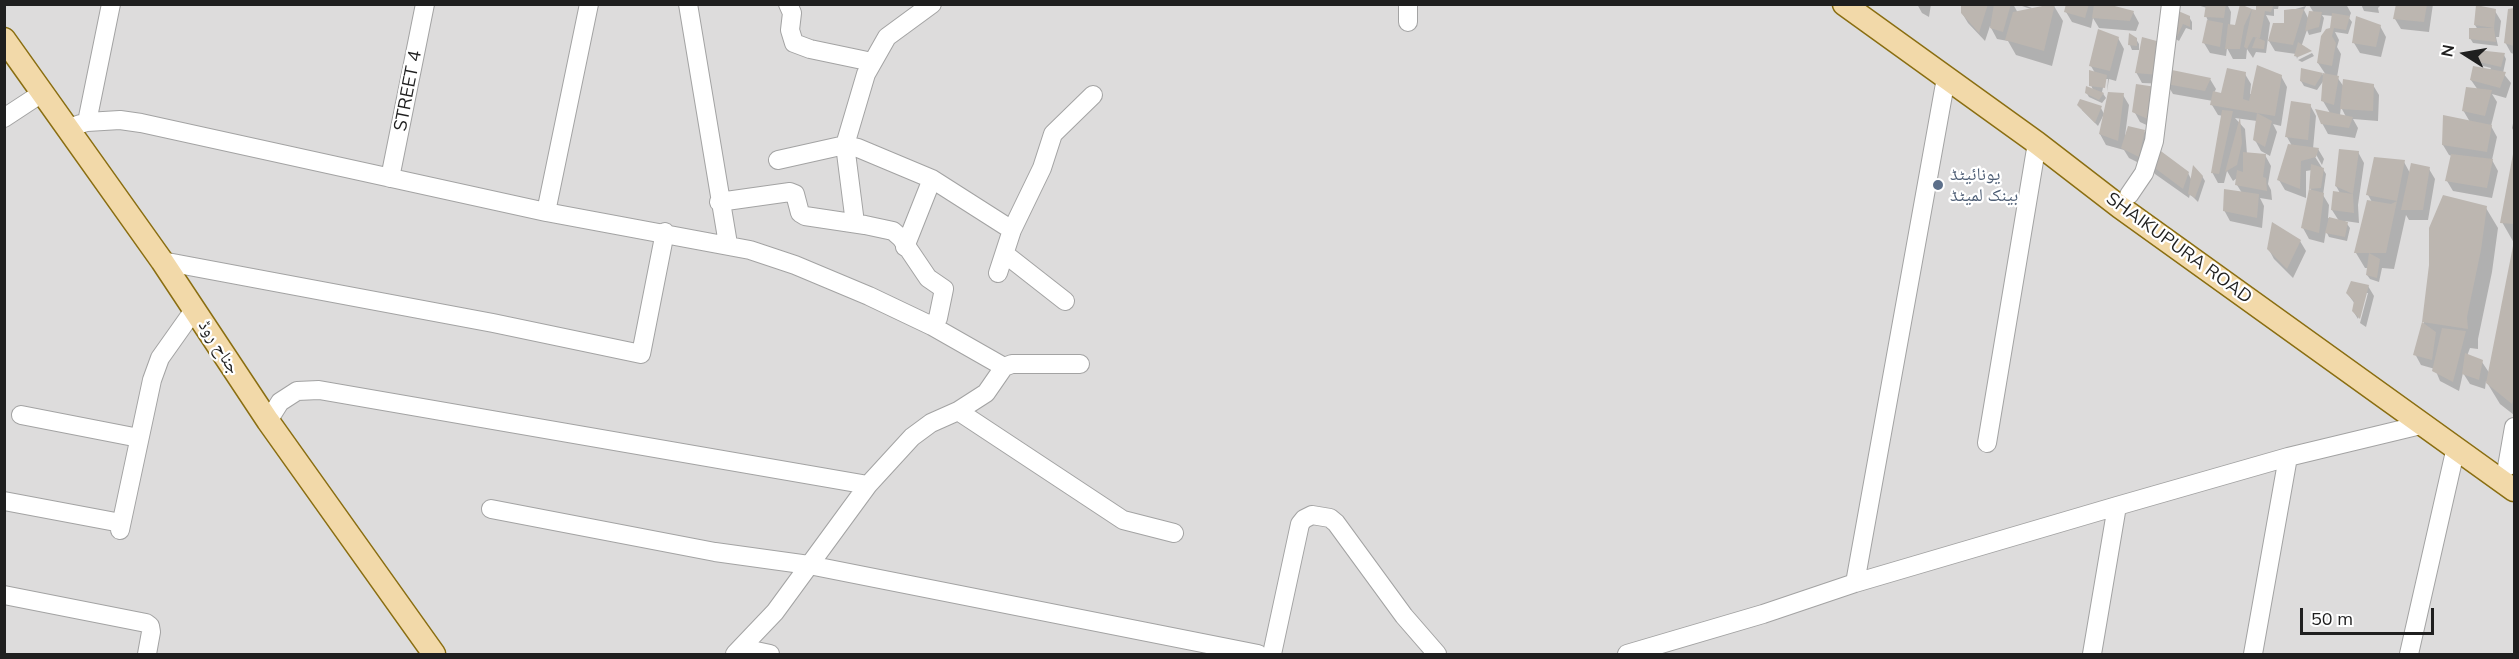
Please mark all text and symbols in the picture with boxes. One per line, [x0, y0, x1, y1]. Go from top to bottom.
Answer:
north arrow [2435, 24, 2495, 84]
text: N [2436, 43, 2458, 58]
street label: STREET 4 [390, 49, 426, 133]
place label: یونائیٹڈ بینک لمیٹڈ [1950, 164, 2018, 207]
marker: یونائیٹڈ بینک لمیٹڈ [1931, 178, 1945, 192]
street label: SHAIKUPURA ROAD [2102, 188, 2256, 308]
street label: جناح روڈ [194, 316, 244, 378]
scale bar [2303, 596, 2436, 634]
text: 50 m [2311, 607, 2353, 630]

